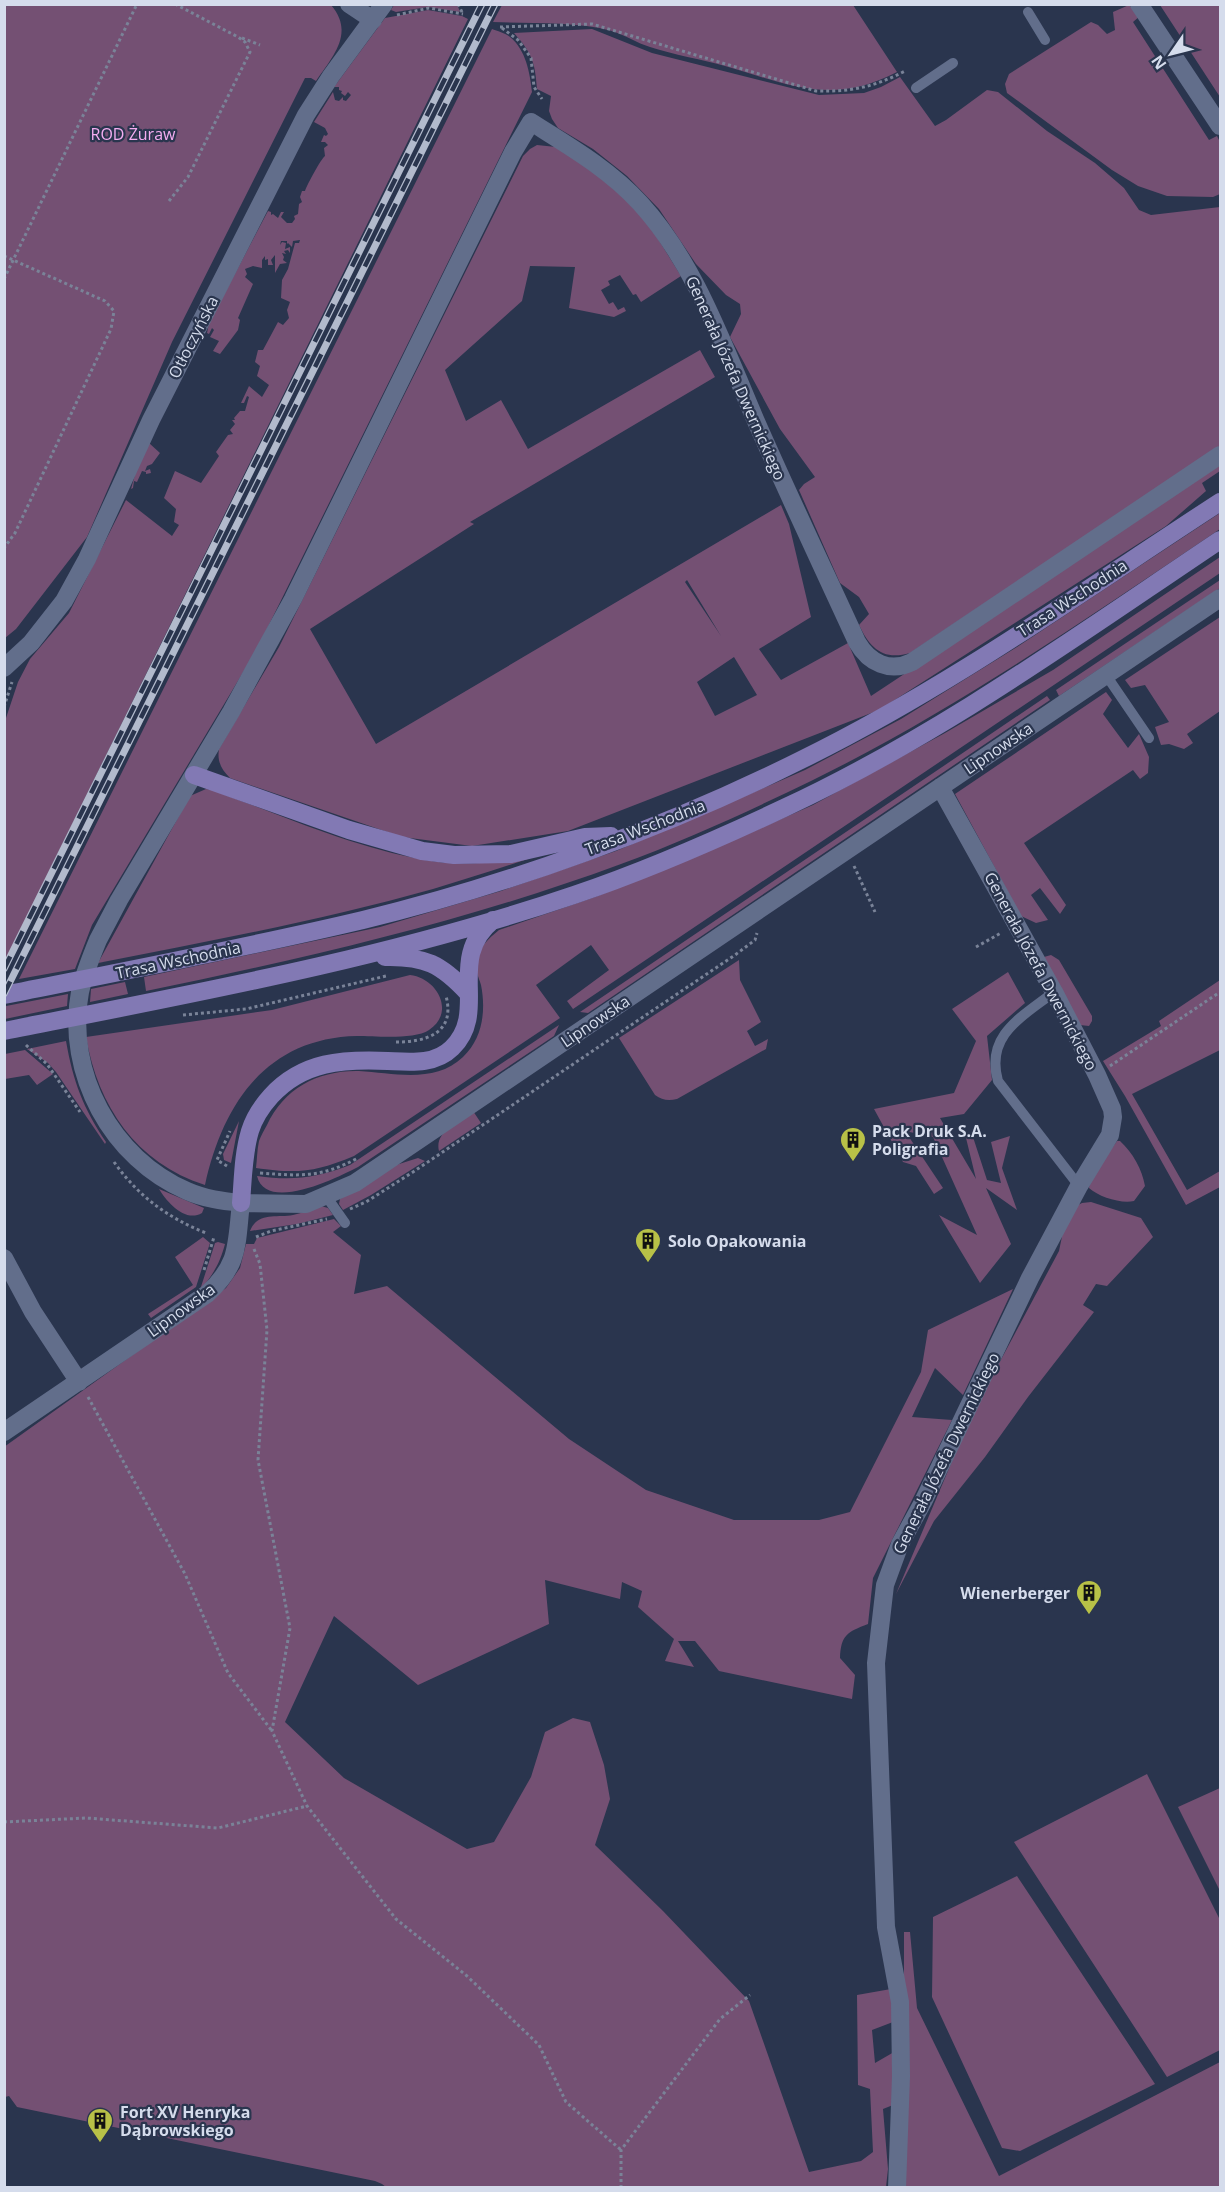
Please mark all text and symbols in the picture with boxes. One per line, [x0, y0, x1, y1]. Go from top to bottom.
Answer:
north arrow [1141, 24, 1201, 84]
text: N [1146, 51, 1171, 74]
park label: ROD Żuraw [91, 123, 176, 145]
street label: Generała Józefa Dwernickiego [681, 272, 791, 484]
street label: Otłoczyńska [163, 292, 223, 382]
street label: Trasa Wschodnia [1013, 554, 1131, 642]
street label: Lipnowska [959, 717, 1037, 779]
street label: Trasa Wschodnia [582, 794, 708, 860]
street label: Generała Józefa Dwernickiego [979, 868, 1103, 1074]
street label: Trasa Wschodnia [114, 936, 242, 984]
street label: Lipnowska [556, 990, 634, 1052]
place label: Pack Druk S.A. Poligrafia [872, 1120, 987, 1160]
building icon: Pack Druk S.A. Poligrafia [838, 1125, 868, 1163]
building icon: Solo Opakowania [633, 1226, 663, 1264]
place label: Solo Opakowania [668, 1230, 806, 1252]
street label: Lipnowska [143, 1278, 219, 1342]
street label: Generała Józefa Dwernickiego [888, 1349, 1004, 1557]
building icon: Wienerberger [1074, 1578, 1104, 1616]
place label: Wienerberger [960, 1582, 1070, 1604]
place label: Fort XV Henryka Dąbrowskiego [120, 2101, 250, 2141]
building icon: Fort XV Henryka Dąbrowskiego [85, 2106, 115, 2144]

